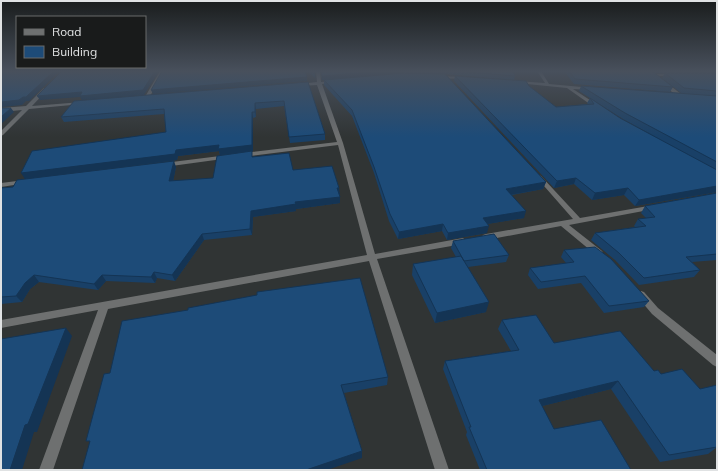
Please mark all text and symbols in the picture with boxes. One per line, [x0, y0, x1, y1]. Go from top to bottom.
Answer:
legend [16, 16, 146, 68]
text: Road [52, 24, 81, 39]
text: Building [52, 44, 97, 59]

